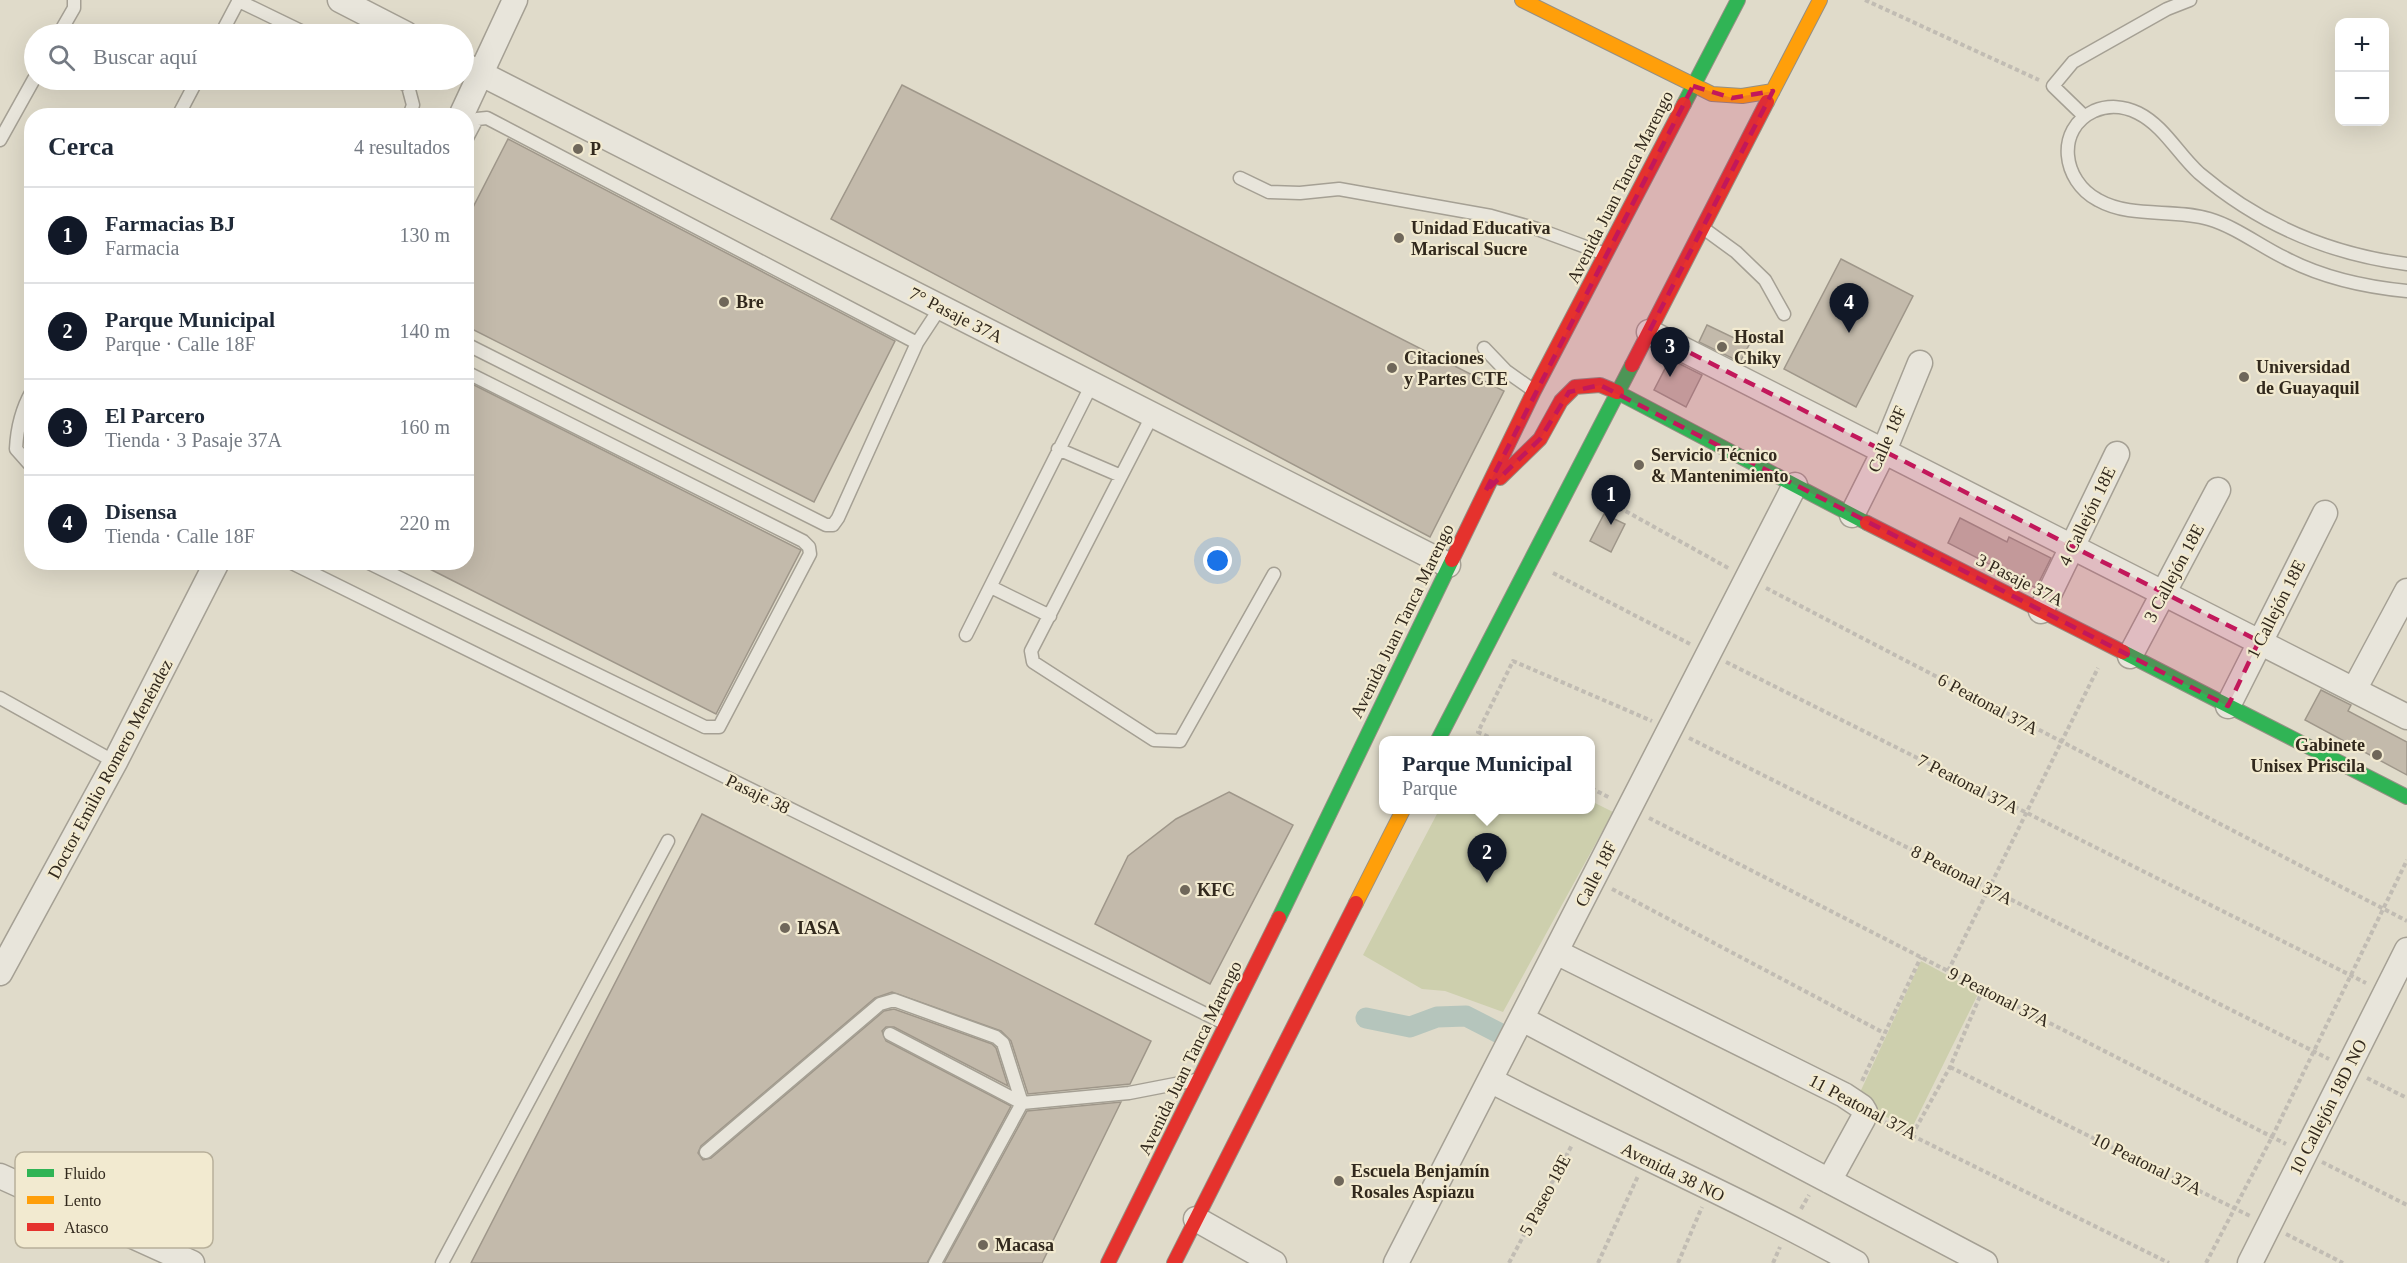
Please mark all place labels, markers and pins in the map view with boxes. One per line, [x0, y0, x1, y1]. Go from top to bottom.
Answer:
place label: P [590, 139, 601, 159]
marker: P [571, 142, 585, 156]
place label: Unidad Educativa Mariscal Sucre [1411, 218, 1551, 259]
marker: Unidad Educativa Mariscal Sucre [1392, 231, 1406, 245]
pin: 4 [1830, 284, 1868, 333]
place label: Bre [736, 292, 764, 312]
marker: Bre [717, 295, 731, 309]
place label: Hostal Chiky [1734, 327, 1784, 368]
pin: 3 [1650, 328, 1690, 377]
marker: Hostal Chiky [1715, 340, 1729, 354]
place label: Citaciones y Partes CTE [1404, 348, 1508, 389]
place label: Universidad de Guayaquil [2256, 357, 2360, 398]
marker: Citaciones y Partes CTE [1385, 361, 1399, 375]
marker: Universidad de Guayaquil [2237, 370, 2251, 384]
place label: Servicio Técnico & Mantenimiento [1651, 445, 1788, 486]
marker: Servicio Técnico & Mantenimiento [1632, 458, 1646, 472]
pin: 1 [1592, 476, 1630, 525]
place label: Gabinete Unisex Priscila [2251, 735, 2365, 776]
marker: Gabinete Unisex Priscila [2370, 748, 2384, 762]
pin: 2 [1468, 834, 1506, 883]
place label: KFC [1197, 880, 1235, 900]
marker: KFC [1178, 883, 1192, 897]
place label: IASA [797, 918, 840, 938]
marker: IASA [778, 921, 792, 935]
place label: Escuela Benjamín Rosales Aspiazu [1351, 1161, 1490, 1202]
marker: Escuela Benjamín Rosales Aspiazu [1332, 1174, 1346, 1188]
place label: Macasa [995, 1235, 1054, 1255]
marker: Macasa [976, 1238, 990, 1252]

